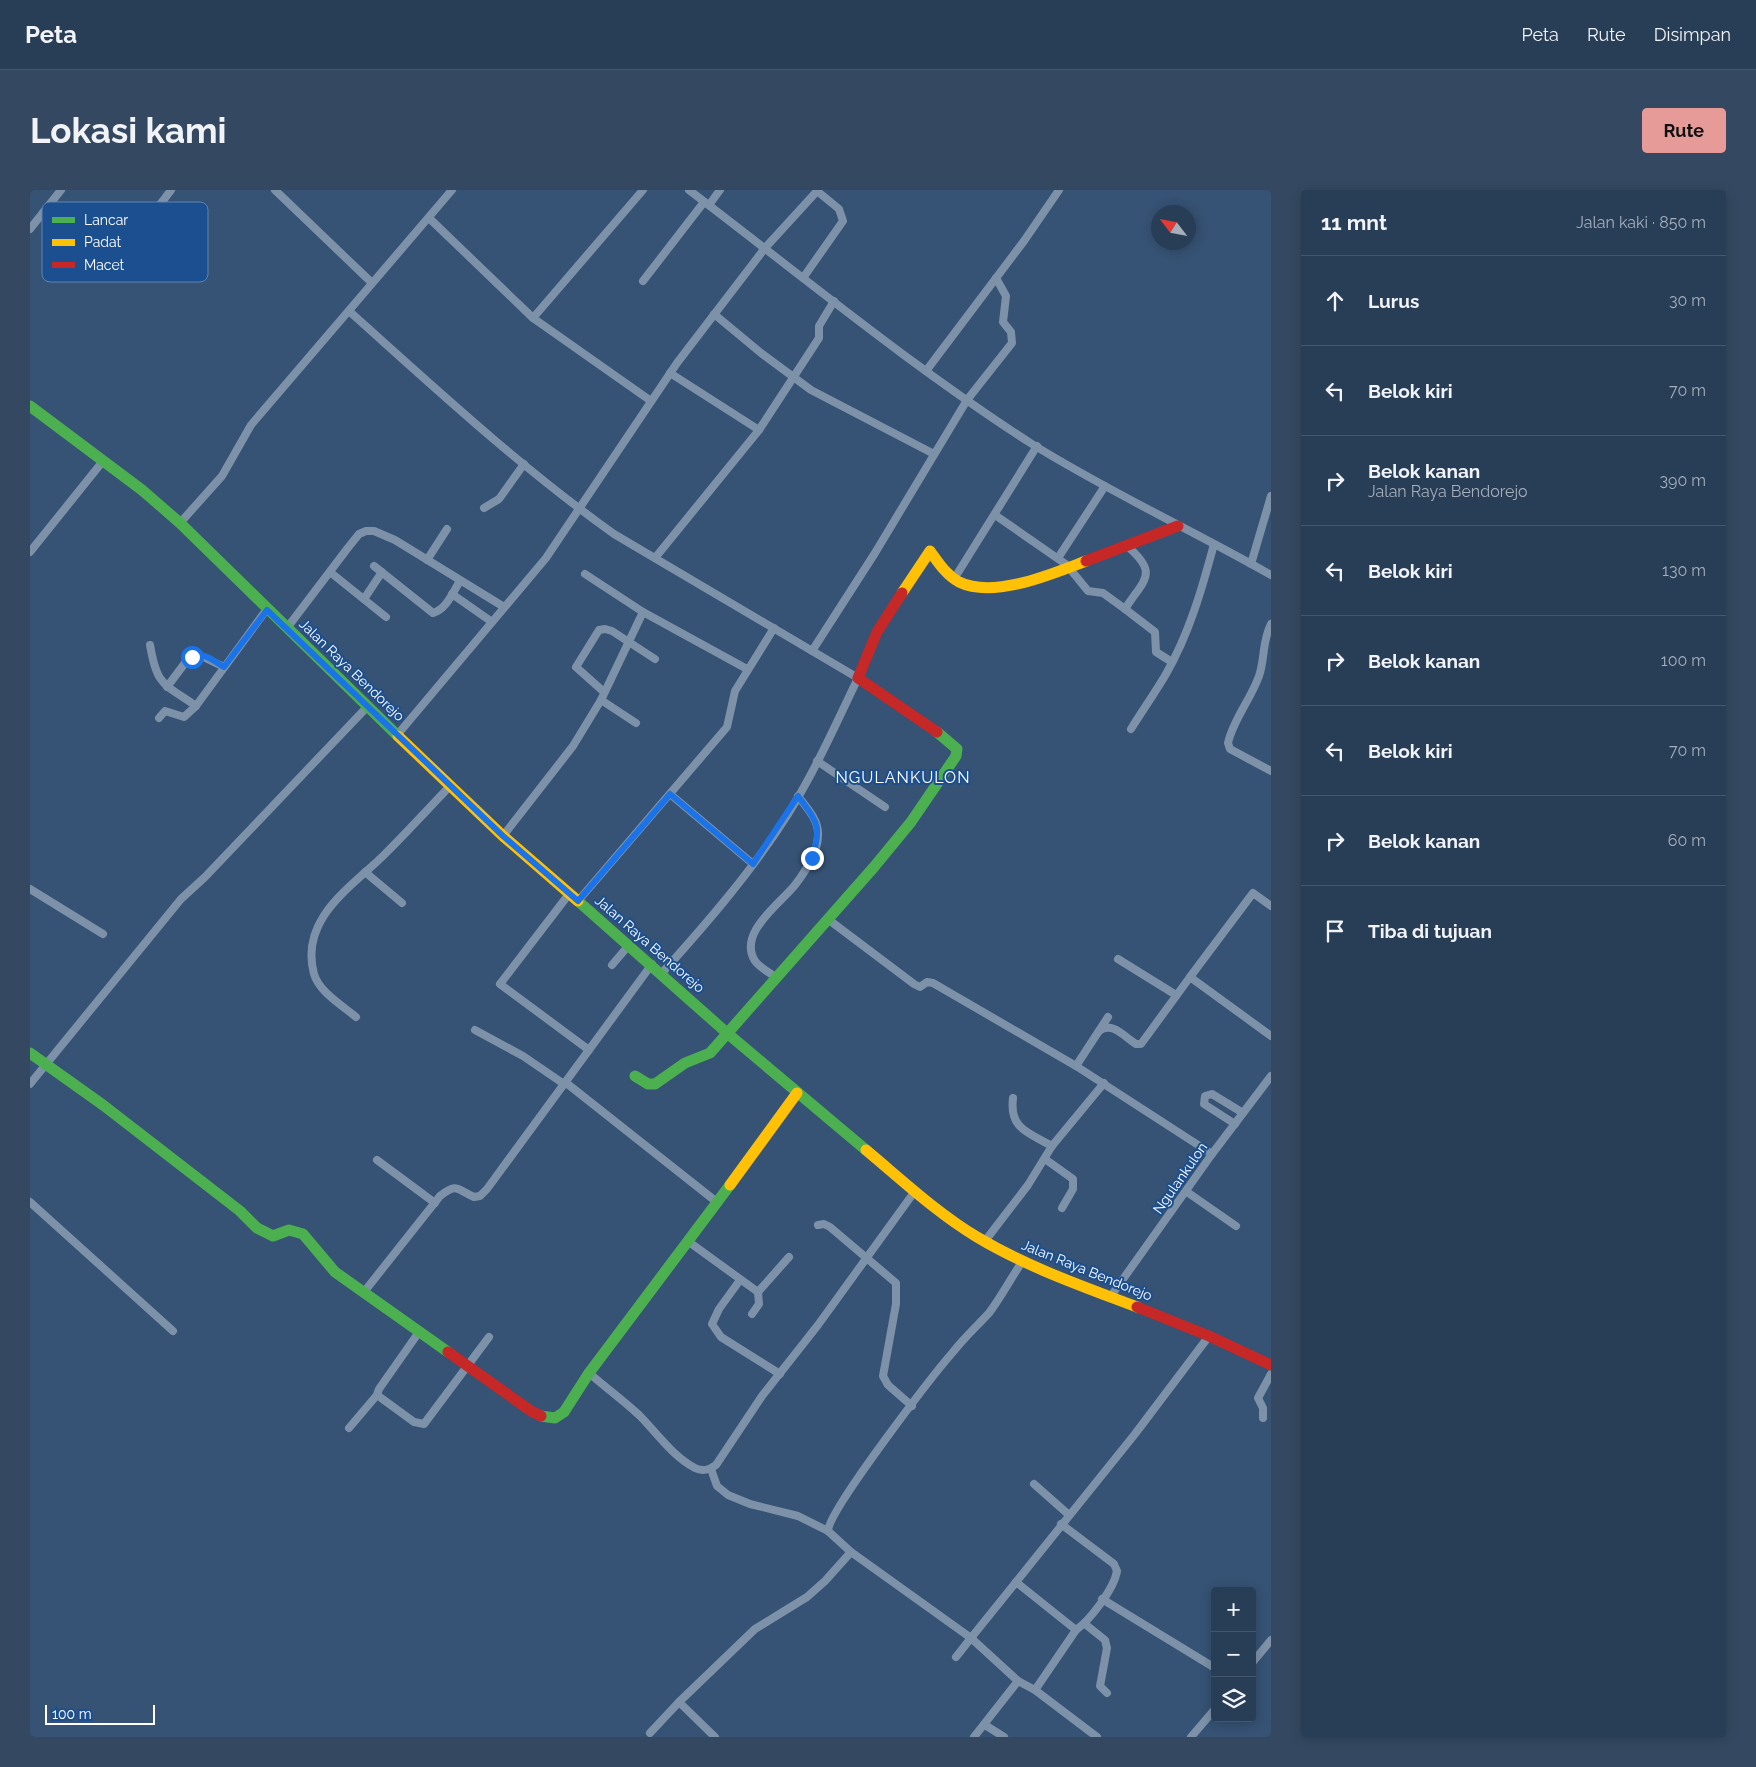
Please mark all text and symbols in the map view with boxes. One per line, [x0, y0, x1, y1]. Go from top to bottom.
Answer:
text: Peta [25, 20, 77, 49]
text: Peta [1522, 24, 1559, 45]
text: Rute [1587, 24, 1626, 45]
text: Disimpan [1654, 24, 1731, 45]
button: Rute [1642, 108, 1726, 153]
text: Lokasi kami [30, 110, 227, 151]
legend [42, 202, 208, 282]
north arrow [1151, 205, 1196, 250]
text: 11 mnt [1321, 210, 1387, 235]
text: Lancar [84, 212, 128, 228]
text: Jalan kaki · 850 m [1576, 213, 1706, 232]
text: Padat [84, 234, 122, 250]
text: Macet [84, 257, 125, 273]
icon: ahead [1321, 287, 1349, 315]
text: Lurus [1368, 290, 1419, 312]
text: 30 m [1669, 291, 1706, 310]
icon: left [1321, 377, 1349, 405]
text: Belok kiri [1368, 380, 1453, 402]
text: 70 m [1669, 381, 1706, 400]
text: Belok kanan [1368, 460, 1480, 482]
icon: right [1321, 467, 1349, 495]
text: 390 m [1660, 471, 1706, 490]
text: Jalan Raya Bendorejo [1368, 482, 1528, 501]
icon: left [1321, 557, 1349, 585]
text: Belok kiri [1368, 560, 1453, 582]
text: 130 m [1662, 561, 1706, 580]
street label: Jalan Raya Bendorejo [296, 616, 408, 724]
route start [181, 646, 204, 669]
icon: right [1321, 647, 1349, 675]
text: Belok kanan [1368, 650, 1480, 672]
text: 100 m [1661, 651, 1706, 670]
icon: left [1321, 737, 1349, 765]
text: Belok kiri [1368, 740, 1453, 762]
text: 70 m [1669, 741, 1706, 760]
district label: NGULANKULON [836, 768, 971, 787]
icon: right [1321, 827, 1349, 855]
text: Belok kanan [1368, 830, 1480, 852]
text: 60 m [1668, 831, 1706, 850]
route end [801, 847, 824, 870]
street label: Jalan Raya Bendorejo [592, 892, 708, 996]
icon: arrive [1321, 917, 1349, 945]
text: Tiba di tujuan [1368, 920, 1492, 942]
street label: Ngulankulon [1150, 1139, 1210, 1217]
street label: Jalan Raya Bendorejo [1019, 1236, 1155, 1304]
map controls [1211, 1587, 1256, 1722]
button: + [1211, 1587, 1256, 1632]
button: − [1211, 1632, 1256, 1677]
button: layers [1211, 1677, 1256, 1722]
scale bar [45, 1702, 155, 1725]
text: 100 m [52, 1706, 92, 1722]

